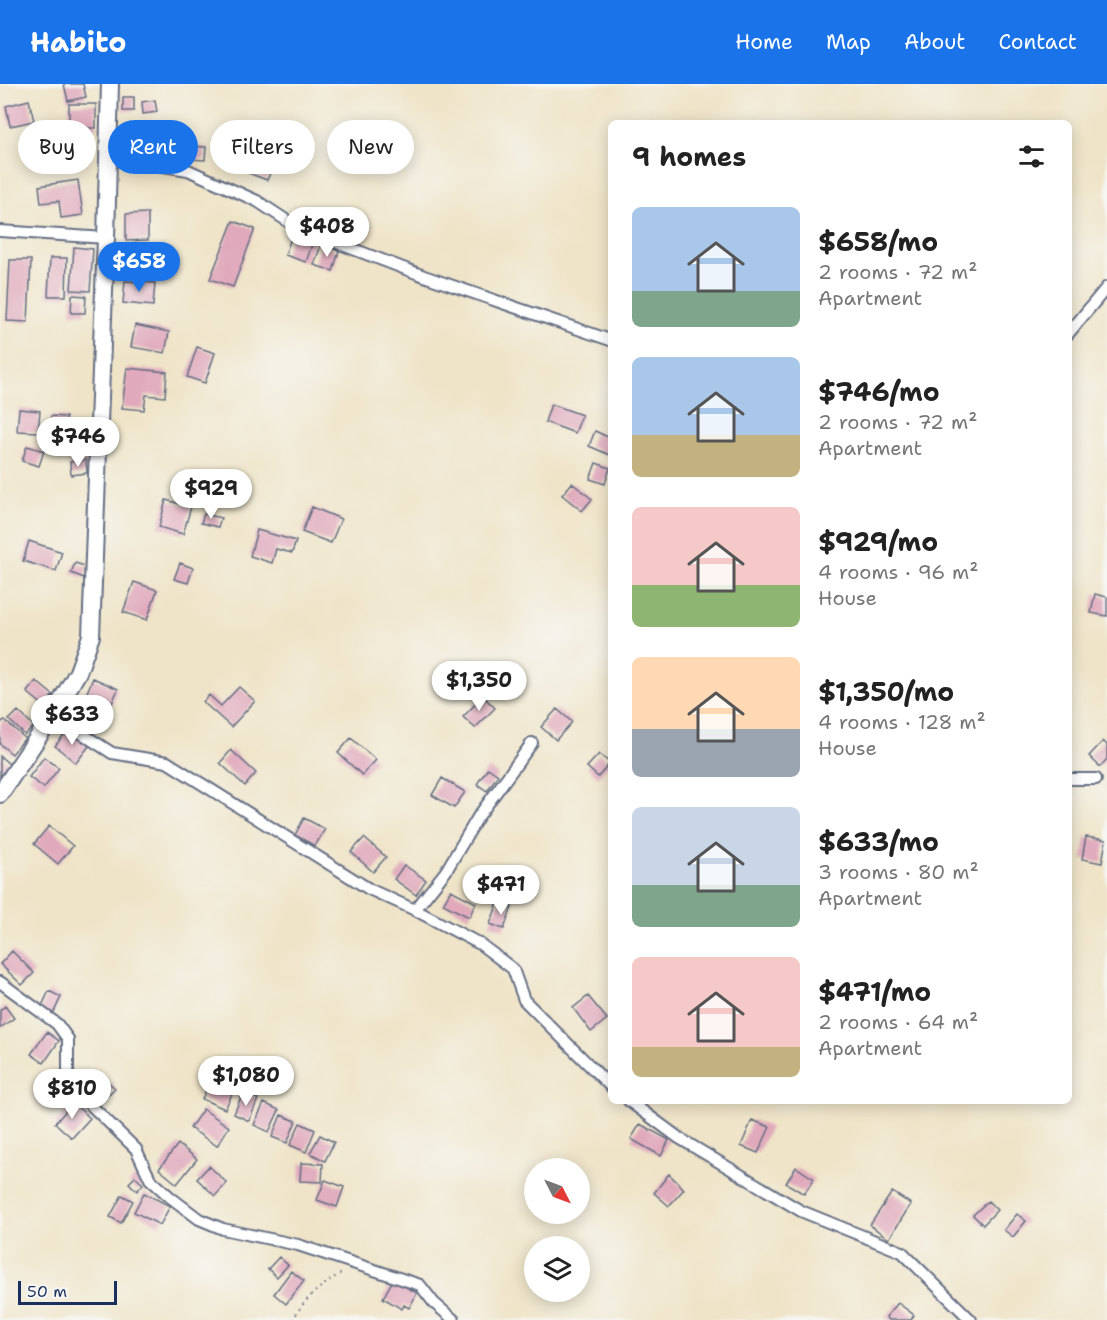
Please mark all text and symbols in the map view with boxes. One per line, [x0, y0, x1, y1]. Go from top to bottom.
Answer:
text: Habito [30, 23, 126, 61]
text: Home [735, 28, 793, 56]
text: Map [826, 28, 871, 56]
text: About [904, 28, 965, 56]
text: Contact [998, 28, 1077, 56]
chip: Buy [18, 120, 96, 174]
chip: Rent [108, 120, 198, 174]
chip: Filters [210, 120, 315, 174]
chip: New [327, 120, 414, 174]
text: 9 homes [632, 139, 746, 174]
icon: filters [1015, 140, 1048, 173]
pin: $408 [291, 207, 363, 258]
text: $408 [299, 213, 355, 239]
text: $658/mo [818, 224, 938, 259]
icon: home [680, 231, 752, 303]
pin: $658 [103, 242, 175, 293]
text: $658 [112, 248, 166, 274]
text: 2 rooms · 72 m² [818, 259, 977, 285]
text: Apartment [818, 285, 922, 311]
text: $746/mo [818, 374, 940, 409]
icon: home [680, 381, 752, 453]
text: 2 rooms · 72 m² [818, 409, 977, 435]
pin: $746 [42, 417, 114, 468]
text: $746 [50, 423, 106, 449]
text: Apartment [818, 435, 922, 461]
pin: $929 [175, 469, 247, 520]
text: $929 [184, 475, 238, 501]
text: $929/mo [818, 524, 938, 559]
icon: home [680, 531, 752, 603]
text: 4 rooms · 96 m² [818, 559, 979, 585]
text: House [818, 585, 877, 611]
pin: $1,350 [430, 661, 528, 712]
text: $1,350 [446, 667, 512, 693]
text: $1,350/mo [818, 674, 954, 709]
icon: home [680, 681, 752, 753]
pin: $633 [36, 695, 108, 746]
text: $633 [45, 701, 99, 727]
text: 4 rooms · 128 m² [818, 709, 986, 735]
text: House [818, 735, 877, 761]
text: $633/mo [818, 824, 939, 859]
icon: home [680, 831, 752, 903]
text: 3 rooms · 80 m² [818, 859, 979, 885]
pin: $471 [465, 865, 537, 916]
text: $471 [476, 871, 526, 897]
text: Apartment [818, 885, 922, 911]
text: $471/mo [818, 974, 931, 1009]
icon: home [680, 981, 752, 1053]
text: 2 rooms · 64 m² [818, 1009, 978, 1035]
text: Apartment [818, 1035, 922, 1061]
pin: $1,080 [197, 1056, 295, 1107]
text: $1,080 [212, 1062, 280, 1088]
pin: $810 [36, 1069, 108, 1120]
text: $810 [47, 1075, 97, 1101]
north arrow [524, 1158, 590, 1224]
map controls [524, 1158, 590, 1302]
button: layers [524, 1236, 590, 1302]
scale bar [18, 1278, 117, 1306]
text: 50 m [27, 1281, 67, 1302]

